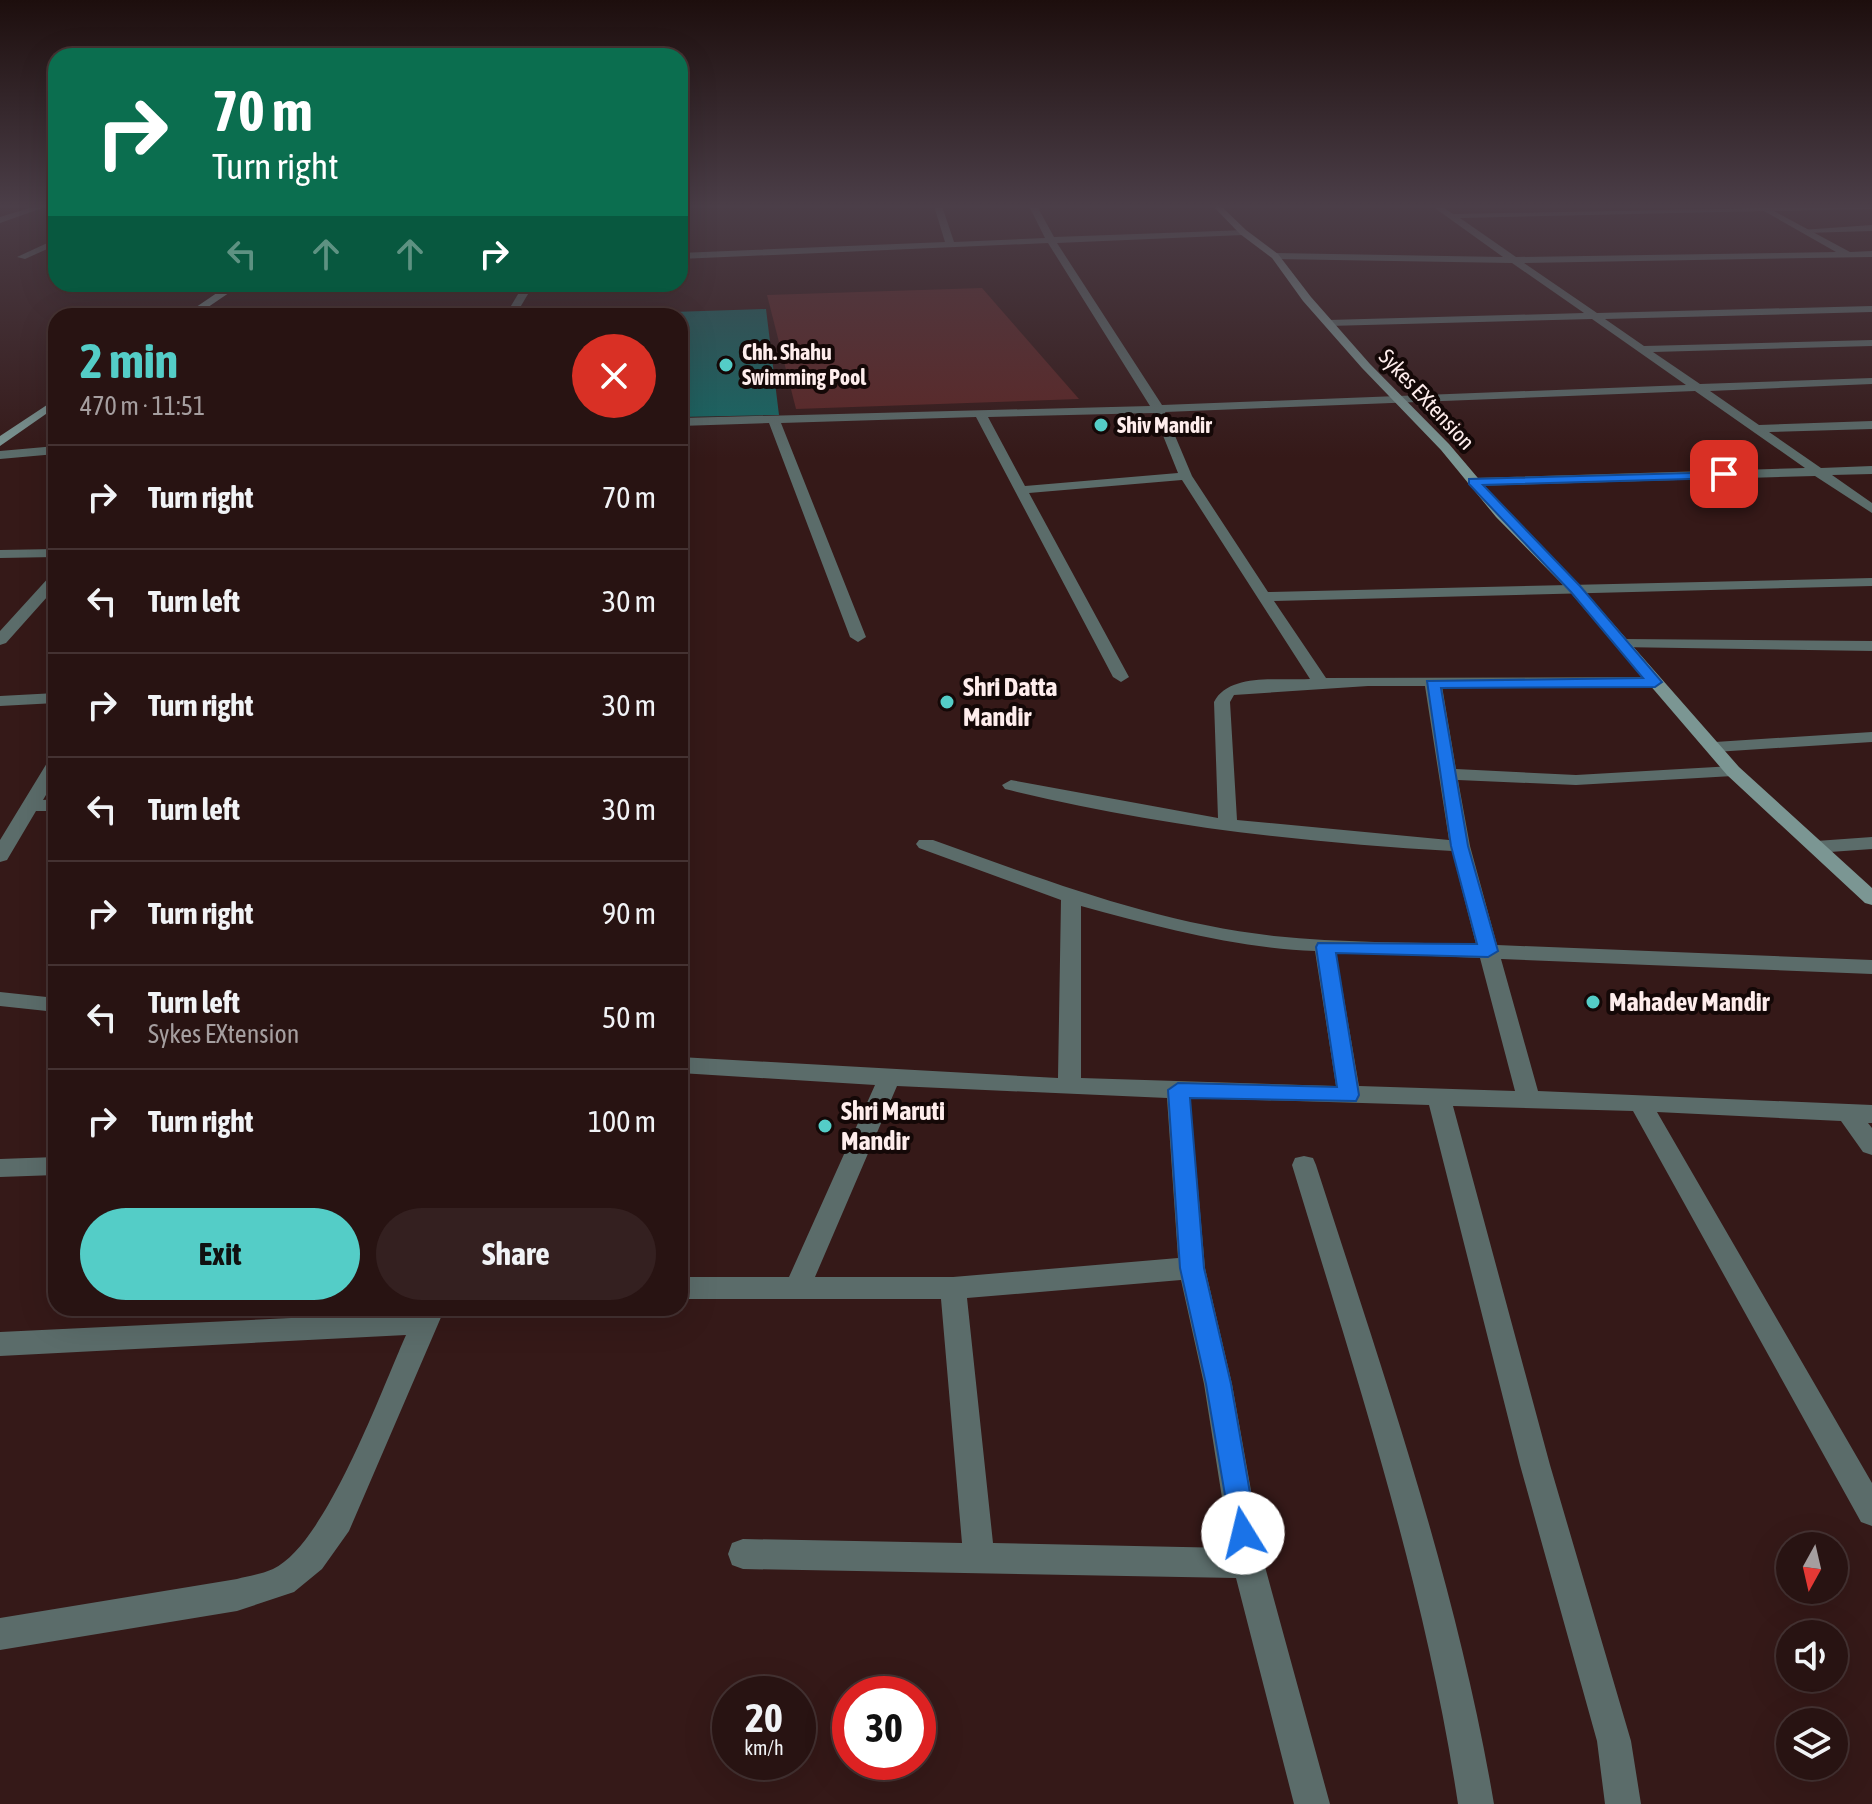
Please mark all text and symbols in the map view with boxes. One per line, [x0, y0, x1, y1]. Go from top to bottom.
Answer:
text: 70 m [212, 79, 313, 143]
icon: right [80, 80, 184, 184]
text: Turn right [212, 145, 339, 187]
icon: left [220, 232, 264, 276]
icon: ahead [304, 232, 348, 276]
icon: ahead [388, 232, 432, 276]
icon: right [472, 232, 516, 276]
text: 2 min [80, 333, 178, 388]
button: close [572, 334, 656, 418]
place label: Chh. Shahu Swimming Pool [742, 339, 867, 390]
street label: Sykes EXtension [1374, 343, 1480, 455]
marker: Chh. Shahu Swimming Pool [717, 356, 735, 374]
text: 470 m · 11:51 [80, 391, 205, 421]
place label: Shiv Mandir [1117, 412, 1212, 438]
marker: Shiv Mandir [1092, 416, 1110, 434]
pin [1690, 440, 1758, 508]
icon: arrive [1702, 452, 1746, 496]
icon: right [80, 475, 124, 519]
text: Turn right [148, 480, 254, 514]
text: 70 m [602, 480, 656, 514]
icon: left [80, 579, 124, 623]
text: Turn left [148, 584, 240, 618]
text: 30 m [602, 584, 656, 618]
place label: Shri Datta Mandir [963, 672, 1057, 732]
icon: right [80, 683, 124, 727]
text: Turn right [148, 688, 254, 722]
text: 30 m [602, 688, 656, 722]
marker: Shri Datta Mandir [938, 693, 956, 711]
icon: left [80, 787, 124, 831]
text: Turn left [148, 792, 240, 826]
text: 30 m [602, 792, 656, 826]
icon: right [80, 891, 124, 935]
text: Turn right [148, 896, 254, 930]
text: 90 m [602, 896, 656, 930]
text: Turn left [148, 985, 240, 1019]
place label: Mahadev Mandir [1609, 987, 1771, 1017]
marker: Mahadev Mandir [1584, 993, 1602, 1011]
icon: left [80, 995, 124, 1039]
text: 50 m [602, 1000, 656, 1034]
text: Sykes EXtension [148, 1019, 299, 1049]
place label: Shri Maruti Mandir [841, 1096, 945, 1156]
icon: right [80, 1099, 124, 1143]
text: Turn right [148, 1104, 254, 1138]
text: 100 m [588, 1104, 656, 1138]
marker: Shri Maruti Mandir [816, 1117, 834, 1135]
button: Exit [80, 1208, 360, 1300]
button: Share [376, 1208, 656, 1300]
position arrow [1201, 1491, 1285, 1575]
north arrow [1776, 1532, 1848, 1604]
map controls [1776, 1532, 1848, 1780]
button: sound [1776, 1620, 1848, 1692]
speed limit sign: 30 [832, 1676, 936, 1780]
text: 20 [745, 1695, 783, 1740]
button: layers [1776, 1708, 1848, 1780]
text: km/h [744, 1736, 784, 1759]

